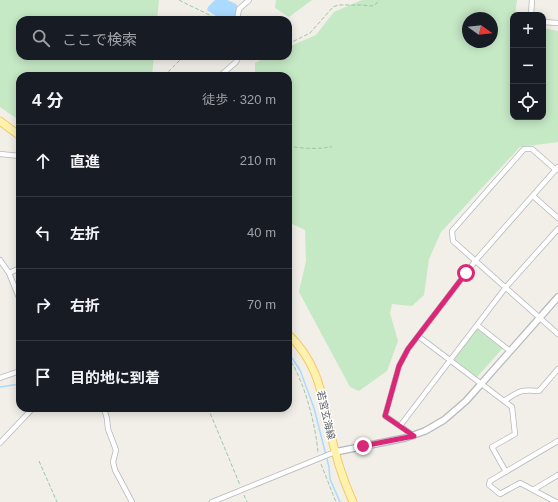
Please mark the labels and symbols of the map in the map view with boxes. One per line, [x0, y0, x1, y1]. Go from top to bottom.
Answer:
north arrow [462, 12, 498, 48]
route start [457, 264, 475, 282]
street label: 若宮玄海線 [315, 389, 337, 441]
route end [354, 437, 372, 455]

